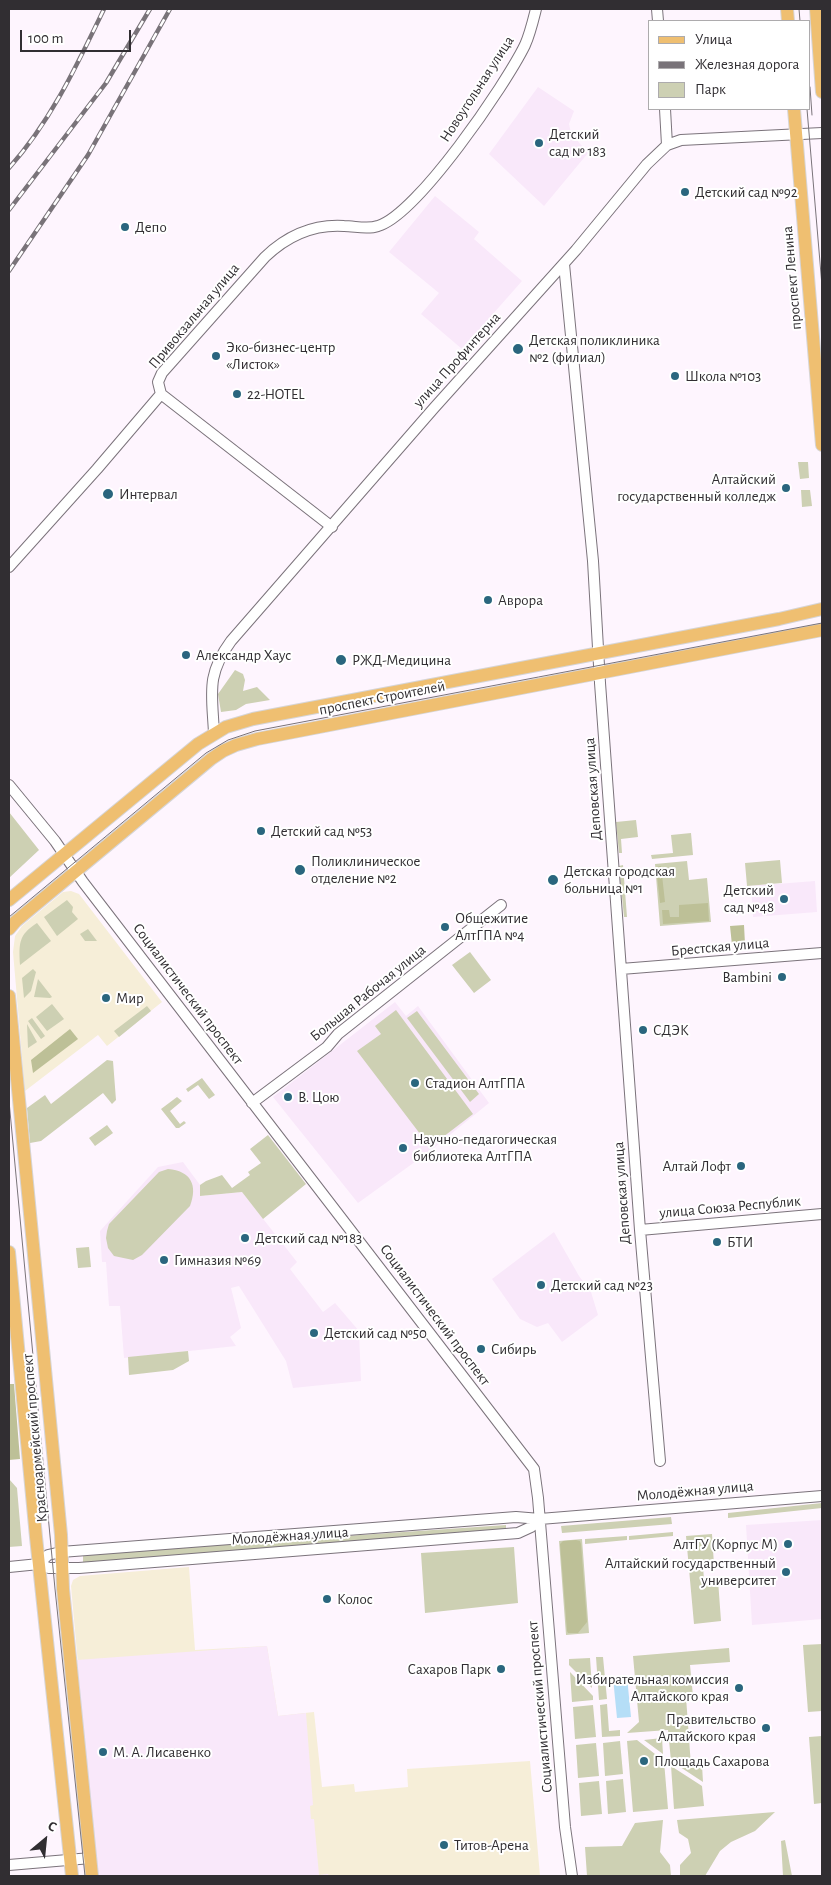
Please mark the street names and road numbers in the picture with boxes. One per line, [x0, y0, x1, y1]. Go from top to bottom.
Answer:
street label: Новоугольная улица [436, 33, 518, 145]
street label: проспект Ленина [778, 225, 806, 331]
street label: Привокзальная улица [145, 260, 243, 372]
street label: улица Профинтерна [409, 309, 505, 411]
street label: проспект Строителей [317, 677, 447, 719]
street label: Деповская улица [580, 737, 606, 841]
street label: Социалистический проспект [129, 920, 247, 1068]
street label: Брестская улица [670, 934, 770, 960]
street label: Большая Рабочая улица [307, 941, 429, 1045]
street label: Деповская улица [609, 1141, 635, 1245]
street label: улица Союза Республик [659, 1192, 801, 1222]
street label: Социалистический проспект [376, 1241, 494, 1389]
street label: Красноармейский проспект [19, 1353, 51, 1523]
street label: Молодёжная улица [636, 1477, 754, 1505]
street label: Молодёжная улица [231, 1523, 349, 1549]
street label: Социалистический проспект [524, 1620, 556, 1794]

